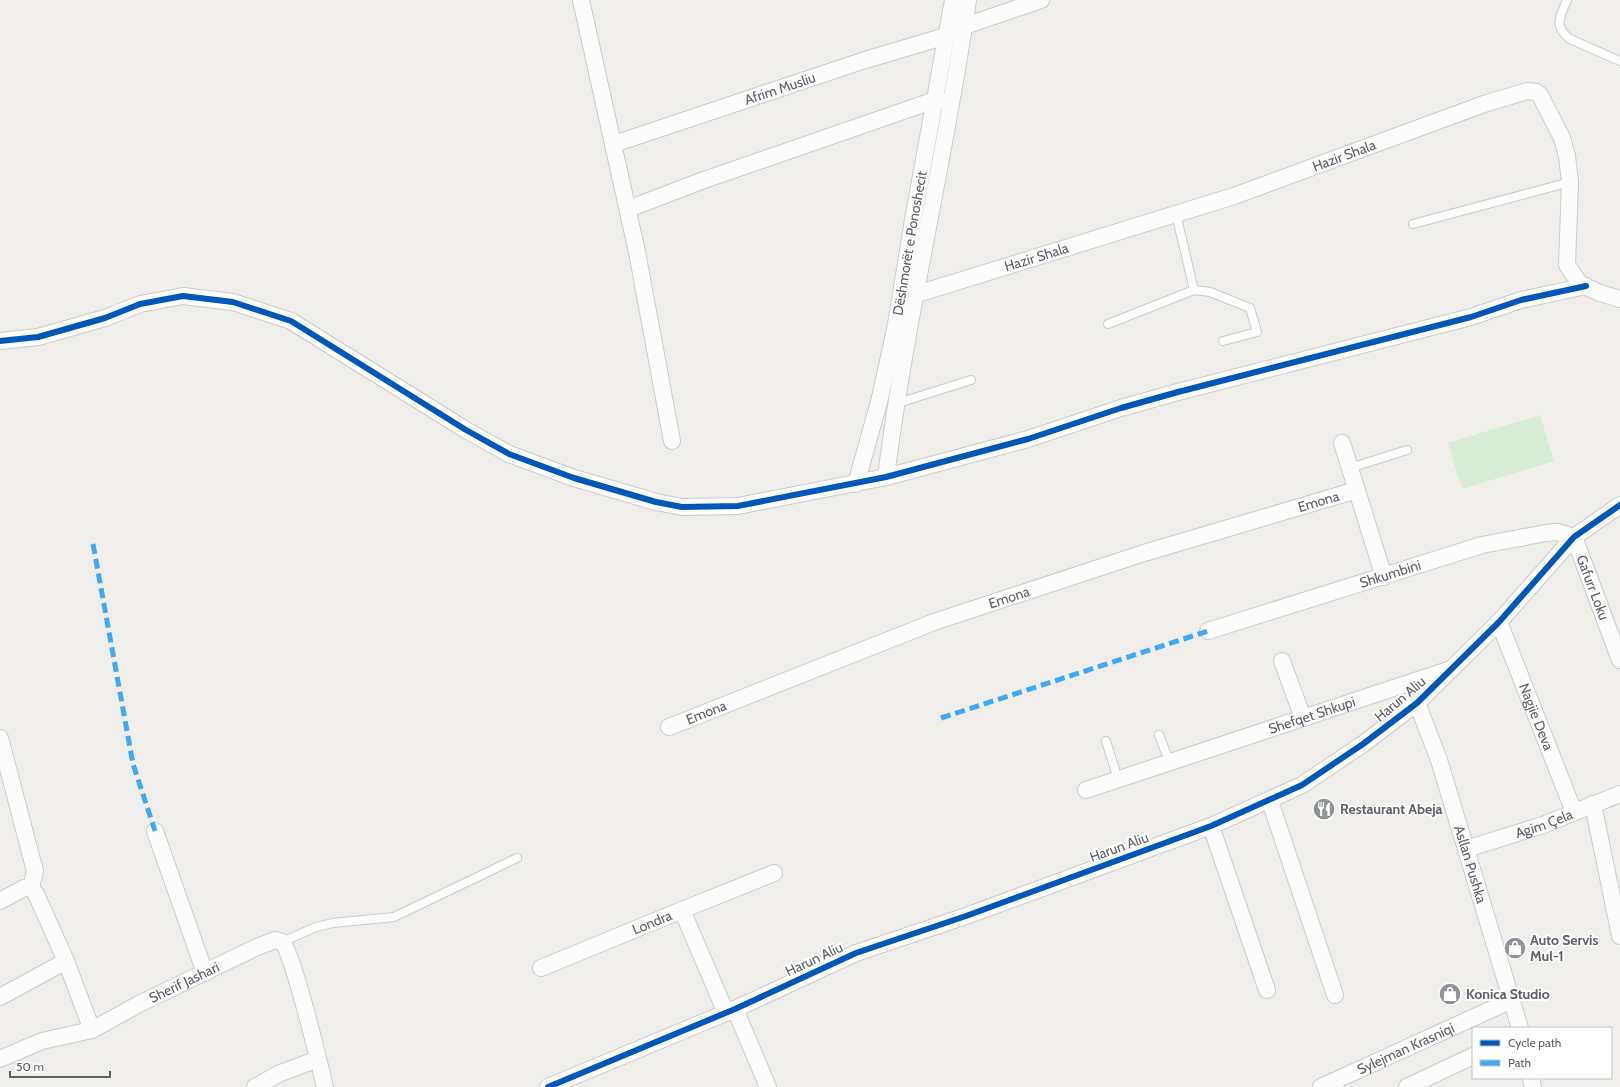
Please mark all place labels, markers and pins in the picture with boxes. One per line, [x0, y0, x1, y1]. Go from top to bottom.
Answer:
restaurant icon: Restaurant Abeja [1311, 796, 1337, 822]
place label: Restaurant Abeja [1340, 800, 1443, 818]
place label: Auto Servis Mul-1 [1530, 931, 1598, 965]
shop icon: Auto Servis Mul-1 [1502, 935, 1528, 961]
shop icon: Konica Studio [1437, 981, 1463, 1007]
place label: Konica Studio [1466, 985, 1550, 1003]

